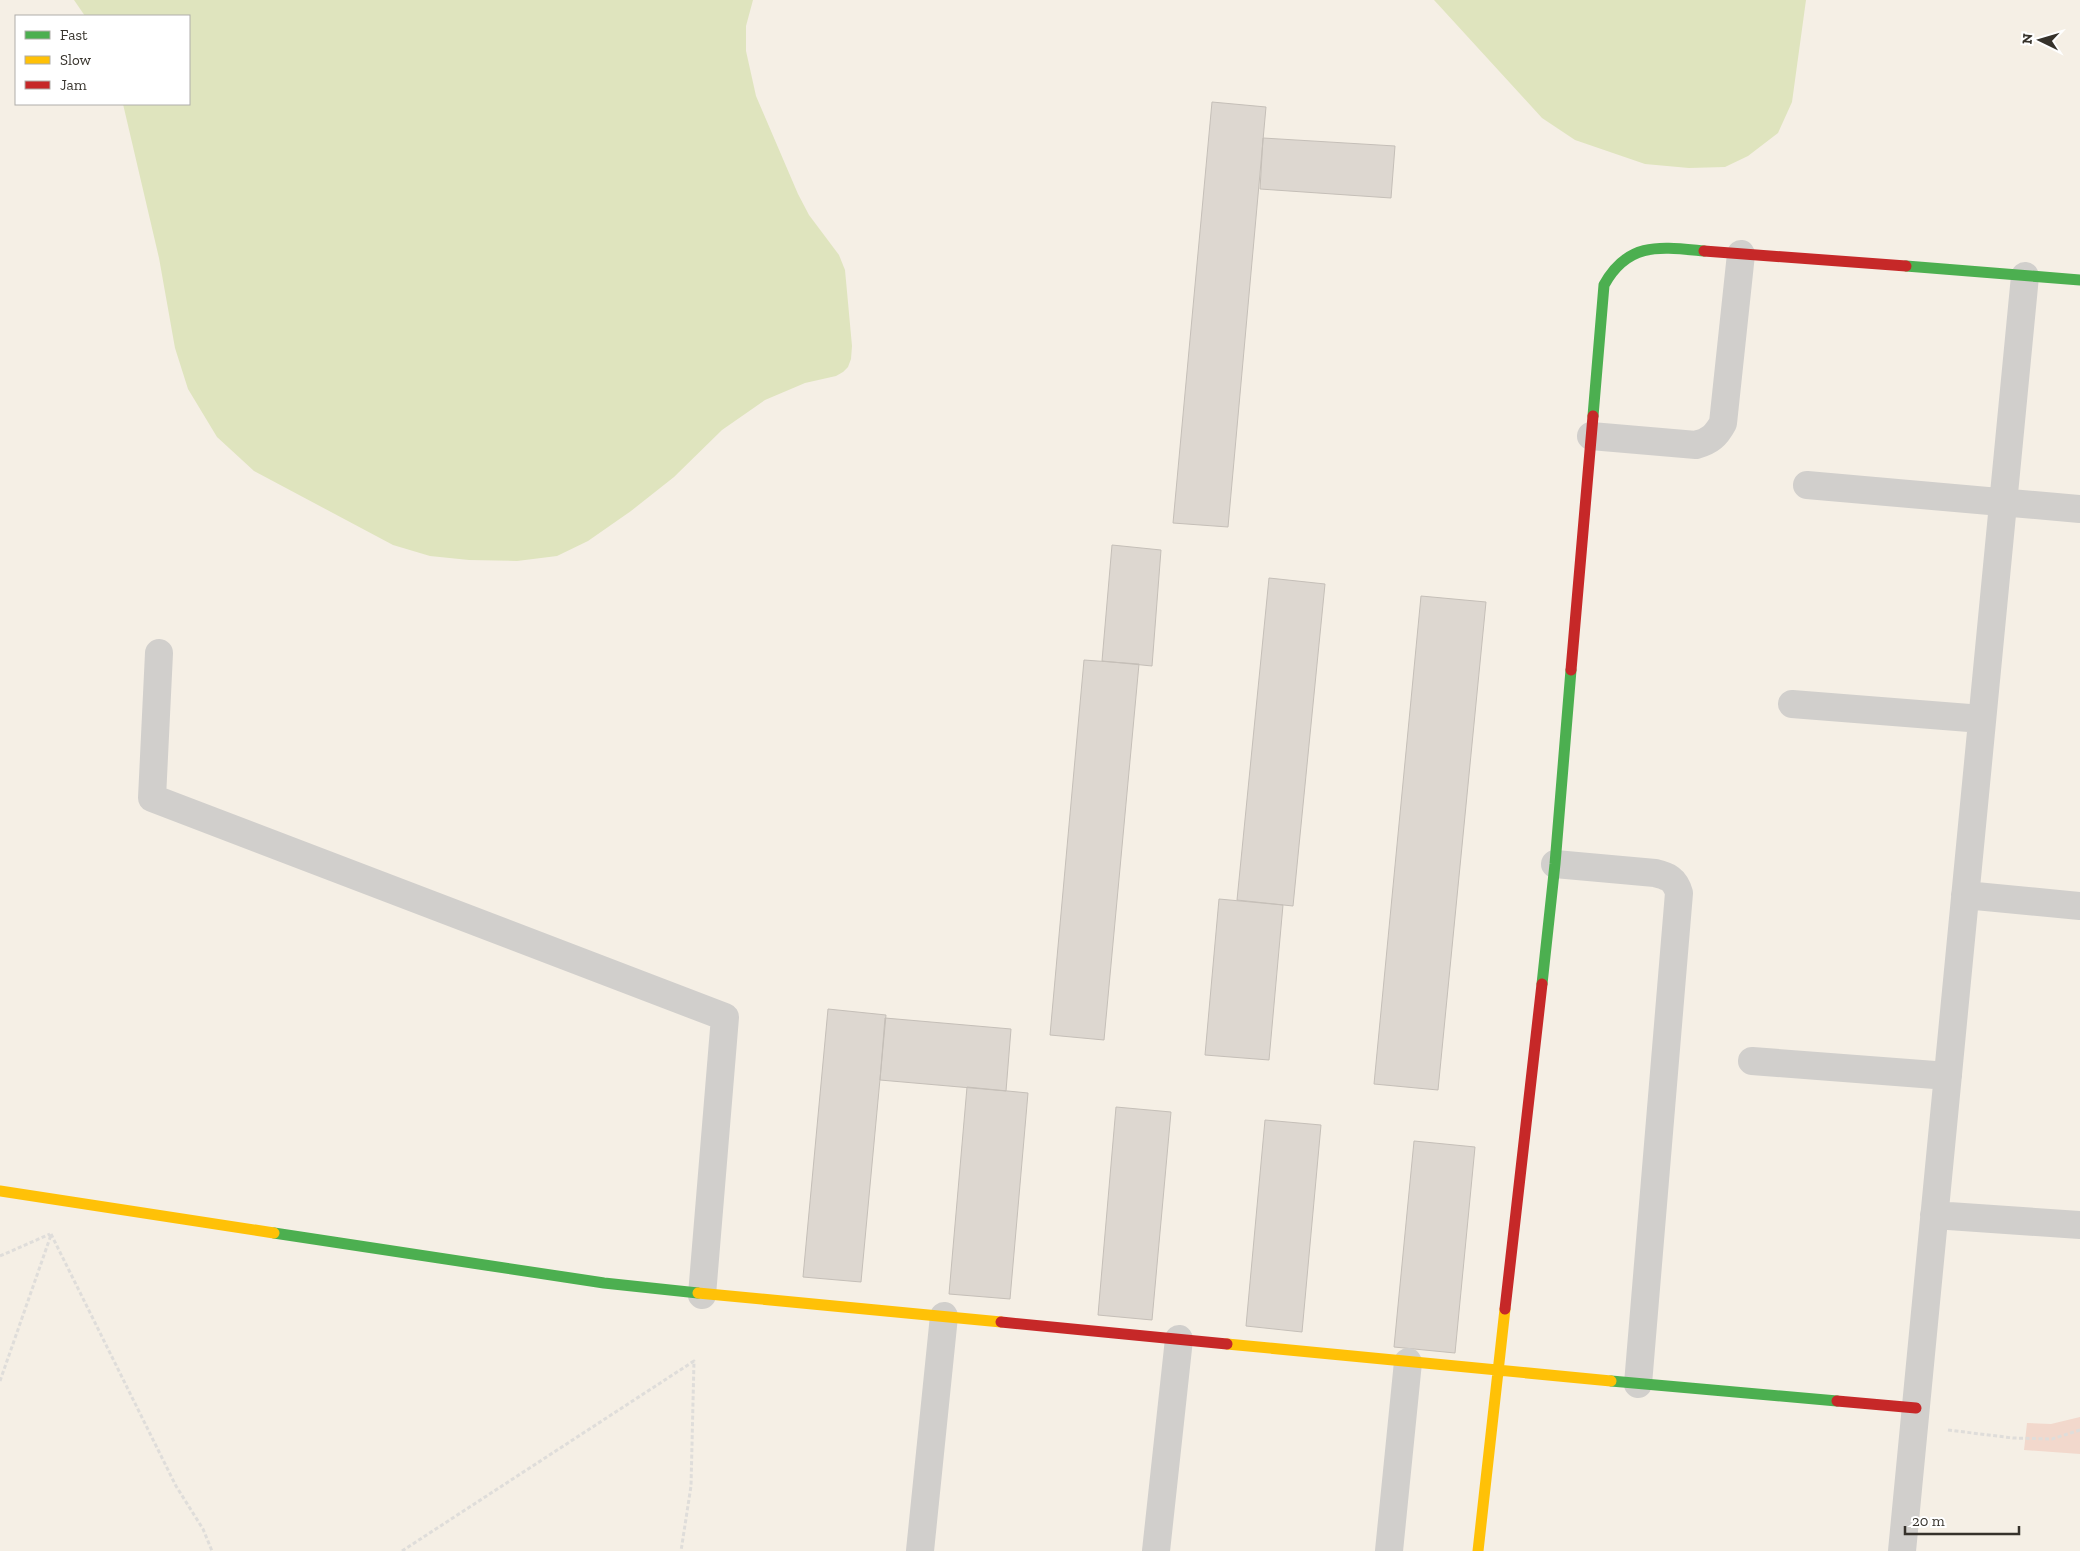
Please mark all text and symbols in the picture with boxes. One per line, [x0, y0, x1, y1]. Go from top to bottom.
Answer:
legend [15, 15, 190, 105]
north arrow [2015, 15, 2065, 65]
text: Fast [60, 26, 88, 44]
text: N [2019, 33, 2037, 45]
text: Slow [60, 51, 92, 69]
text: Jam [60, 76, 87, 94]
scale bar [1905, 1504, 2019, 1536]
text: 20 m [1912, 1512, 1945, 1530]

